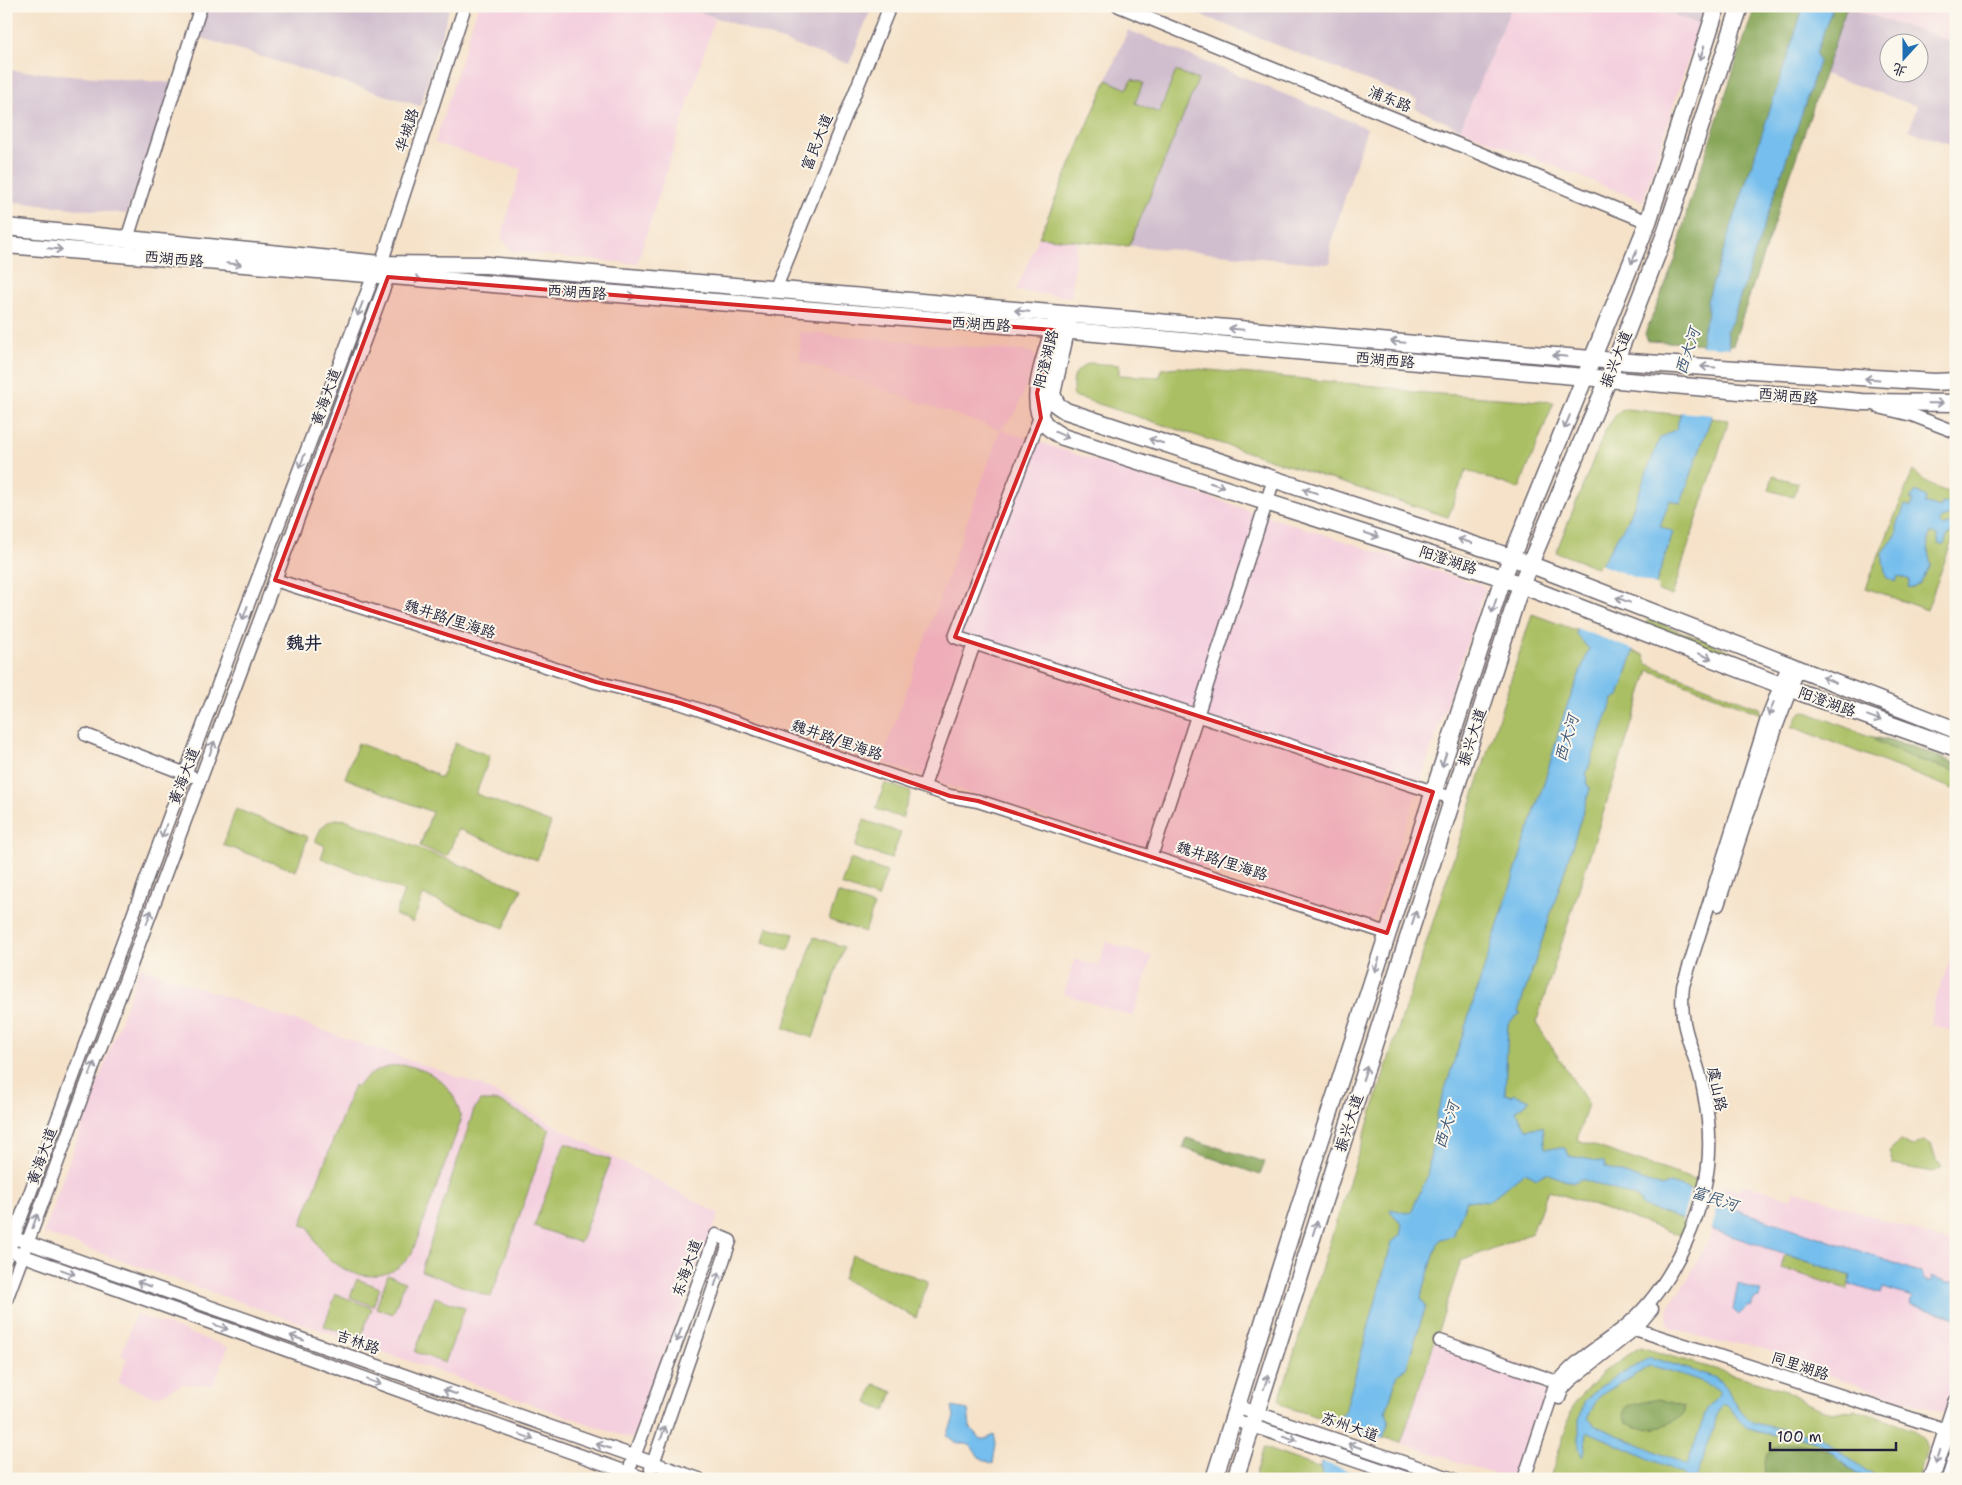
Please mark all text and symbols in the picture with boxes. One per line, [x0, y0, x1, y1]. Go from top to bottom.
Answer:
north arrow [1880, 32, 1930, 82]
one-way arrow [1696, 44, 1706, 60]
text: 北 [1890, 59, 1909, 81]
street label: 浦东路 [1365, 81, 1415, 117]
street label: 华城路 [391, 106, 423, 154]
street label: 富民大道 [796, 110, 838, 174]
one-way arrow [47, 244, 63, 254]
street label: 西湖西路 [143, 246, 205, 272]
one-way arrow [1629, 249, 1638, 264]
one-way arrow [226, 260, 242, 269]
one-way arrow [405, 275, 421, 284]
street label: 西湖西路 [546, 280, 608, 304]
one-way arrow [620, 291, 636, 301]
one-way arrow [355, 301, 364, 316]
one-way arrow [1014, 306, 1030, 315]
street label: 西湖西路 [950, 312, 1012, 336]
water label: 西大河 [1670, 322, 1706, 377]
one-way arrow [1229, 324, 1245, 333]
street label: 阳澄湖路 [1029, 327, 1063, 391]
street label: 振兴大道 [1595, 327, 1637, 391]
one-way arrow [1391, 338, 1407, 347]
street label: 西湖西路 [1354, 347, 1416, 373]
one-way arrow [1552, 351, 1568, 361]
one-way arrow [1701, 362, 1717, 372]
street label: 黄海大道 [306, 365, 346, 429]
one-way arrow [1864, 374, 1880, 383]
street label: 西湖西路 [1757, 383, 1819, 409]
one-way arrow [1928, 399, 1944, 408]
one-way arrow [1562, 414, 1571, 429]
one-way arrow [1055, 431, 1070, 441]
one-way arrow [1148, 435, 1164, 445]
one-way arrow [297, 453, 306, 468]
one-way arrow [1209, 481, 1225, 491]
one-way arrow [1303, 486, 1318, 495]
one-way arrow [1363, 531, 1379, 540]
one-way arrow [1457, 536, 1473, 546]
street label: 阳澄湖路 [1416, 541, 1480, 579]
street label: 魏井路/里海路 [402, 595, 498, 643]
one-way arrow [1616, 595, 1631, 604]
one-way arrow [1488, 597, 1498, 613]
one-way arrow [240, 605, 249, 620]
district label: 魏井 [286, 631, 322, 655]
one-way arrow [1697, 652, 1712, 661]
one-way arrow [1822, 674, 1837, 684]
street label: 阳澄湖路 [1795, 682, 1859, 722]
one-way arrow [1766, 701, 1775, 716]
street label: 振兴大道 [1453, 705, 1491, 769]
water label: 西大河 [1549, 709, 1584, 764]
one-way arrow [1865, 714, 1881, 723]
street label: 魏井路/里海路 [789, 715, 885, 765]
one-way arrow [208, 741, 217, 757]
street label: 黄海大道 [164, 744, 204, 808]
one-way arrow [1438, 752, 1448, 768]
one-way arrow [159, 823, 168, 838]
street label: 魏井路/里海路 [1174, 837, 1270, 885]
one-way arrow [145, 910, 154, 925]
one-way arrow [1410, 911, 1419, 926]
one-way arrow [1372, 956, 1381, 972]
one-way arrow [88, 1062, 97, 1077]
one-way arrow [1360, 1065, 1370, 1081]
street label: 虞山路 [1703, 1065, 1731, 1113]
street label: 振兴大道 [1330, 1091, 1368, 1155]
water label: 西大河 [1429, 1096, 1465, 1151]
street label: 黄海大道 [22, 1124, 62, 1188]
water label: 富民河 [1689, 1181, 1744, 1217]
one-way arrow [31, 1214, 40, 1229]
one-way arrow [1311, 1220, 1321, 1236]
street label: 东海大道 [667, 1236, 707, 1300]
one-way arrow [60, 1268, 76, 1277]
one-way arrow [712, 1271, 722, 1287]
one-way arrow [136, 1279, 152, 1288]
one-way arrow [213, 1323, 229, 1332]
street label: 吉林路 [333, 1325, 383, 1359]
one-way arrow [674, 1327, 683, 1342]
one-way arrow [290, 1333, 305, 1342]
street label: 同里湖路 [1768, 1347, 1832, 1385]
one-way arrow [1262, 1375, 1271, 1391]
one-way arrow [366, 1378, 382, 1387]
one-way arrow [443, 1387, 458, 1396]
street label: 苏州大道 [1318, 1408, 1382, 1446]
scale bar [1770, 1420, 1896, 1452]
one-way arrow [659, 1425, 668, 1441]
text: 100 m [1777, 1427, 1822, 1447]
one-way arrow [519, 1433, 535, 1442]
one-way arrow [1282, 1434, 1298, 1444]
one-way arrow [1347, 1440, 1363, 1450]
one-way arrow [596, 1441, 612, 1450]
one-way arrow [1933, 1449, 1942, 1465]

